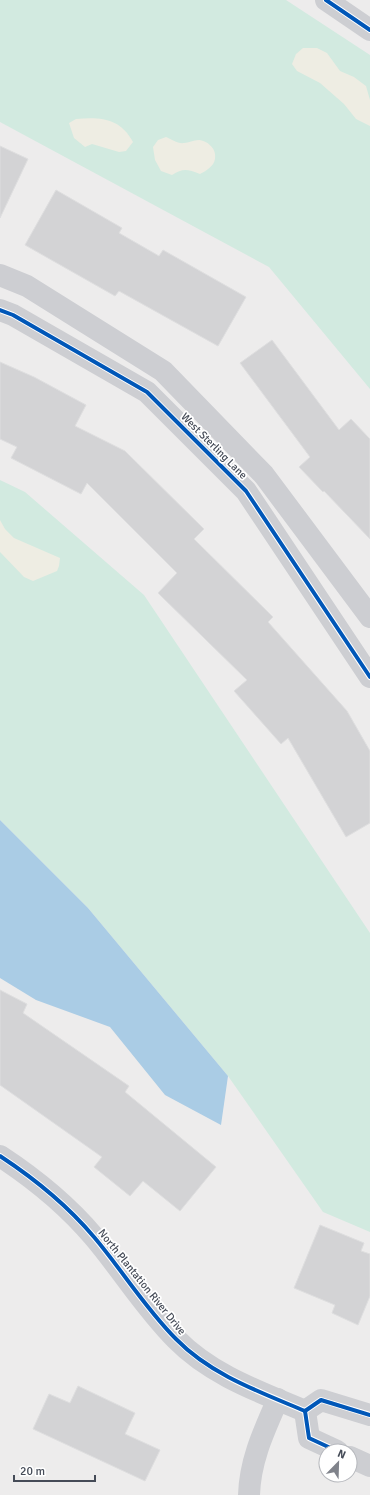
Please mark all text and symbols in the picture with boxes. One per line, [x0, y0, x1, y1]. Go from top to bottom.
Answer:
street label: West Sterling Lane [178, 410, 250, 482]
street label: North Plantation River Drive [95, 1227, 189, 1337]
north arrow [318, 1443, 358, 1483]
text: N [336, 1447, 348, 1462]
scale bar [14, 1457, 95, 1483]
text: 20 m [20, 1464, 45, 1479]

